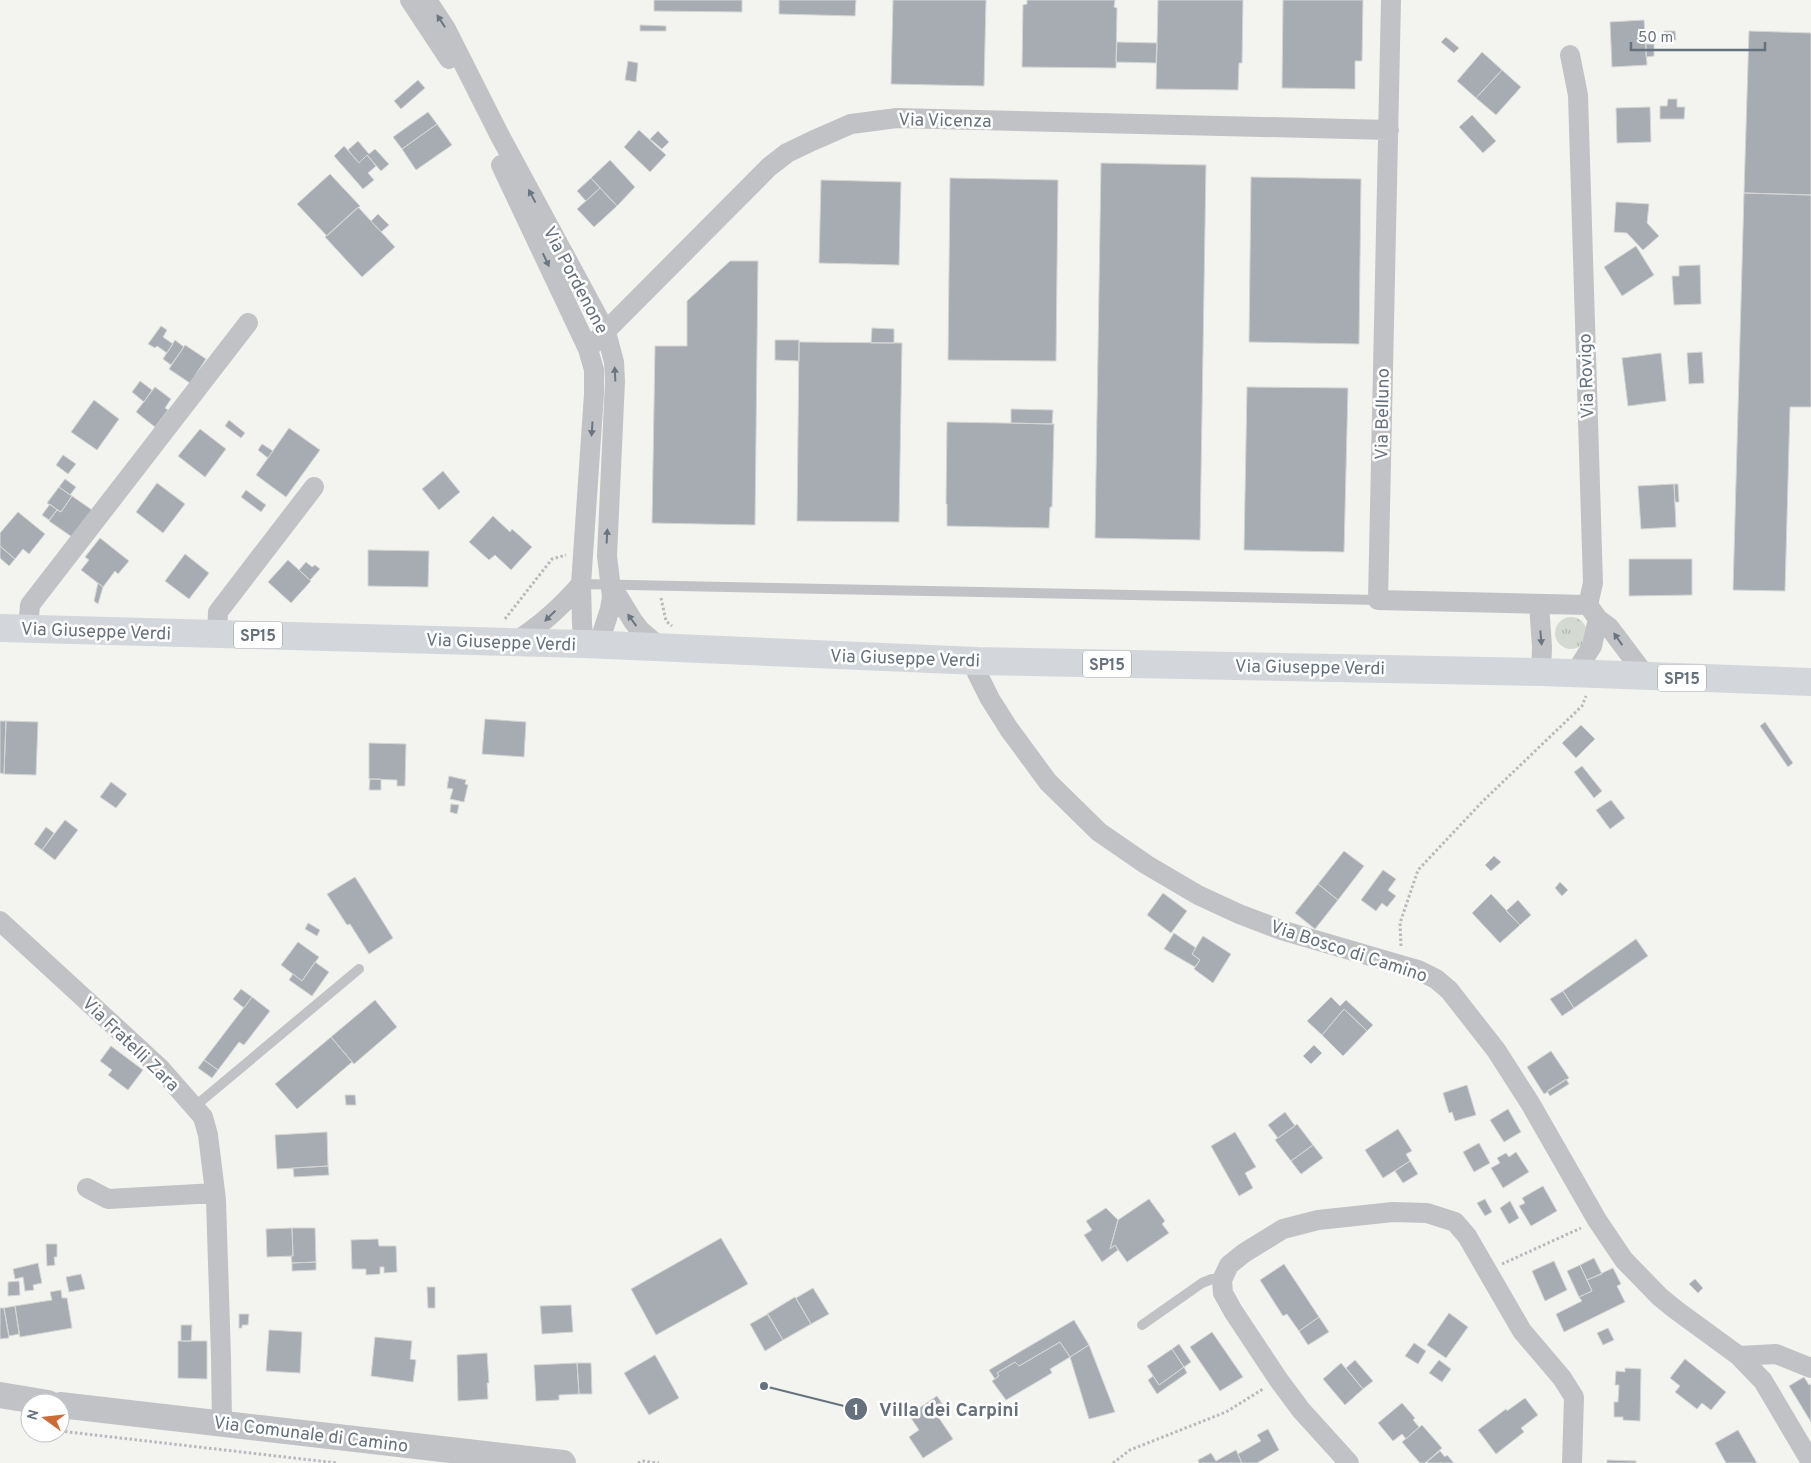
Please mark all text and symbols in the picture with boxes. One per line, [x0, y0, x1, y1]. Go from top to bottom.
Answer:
one-way arrow [436, 15, 446, 28]
scale bar [1631, 20, 1765, 52]
text: 50 m [1638, 29, 1673, 48]
street label: Via Vicenza [898, 109, 992, 134]
one-way arrow [528, 190, 537, 203]
street label: Via Pordenone [537, 223, 613, 338]
one-way arrow [542, 252, 550, 267]
street label: Via Rovigo [1575, 333, 1600, 419]
one-way arrow [610, 366, 618, 382]
street label: Via Belluno [1371, 368, 1396, 460]
one-way arrow [588, 422, 596, 438]
one-way arrow [604, 528, 612, 544]
one-way arrow [545, 610, 557, 622]
one-way arrow [627, 613, 637, 627]
street label: Via Giuseppe Verdi [21, 618, 171, 647]
road number: SP15 [234, 622, 282, 648]
street label: Via Giuseppe Verdi [426, 629, 576, 658]
one-way arrow [1538, 630, 1546, 646]
one-way arrow [1613, 632, 1623, 646]
street label: Via Giuseppe Verdi [830, 645, 980, 674]
road number: SP15 [1083, 651, 1131, 678]
street label: Via Giuseppe Verdi [1235, 656, 1385, 681]
road number: SP15 [1658, 664, 1706, 691]
street label: Via Bosco di Camino [1267, 916, 1430, 989]
street label: Via Fratelli Zara [76, 993, 184, 1097]
callout: Villa dei Carpini [844, 1392, 1029, 1426]
north arrow [20, 1393, 70, 1443]
text: Villa dei Carpini [879, 1399, 1019, 1423]
text: 1 [853, 1402, 859, 1421]
text: N [24, 1408, 43, 1422]
street label: Via Comunale di Camino [212, 1412, 410, 1459]

